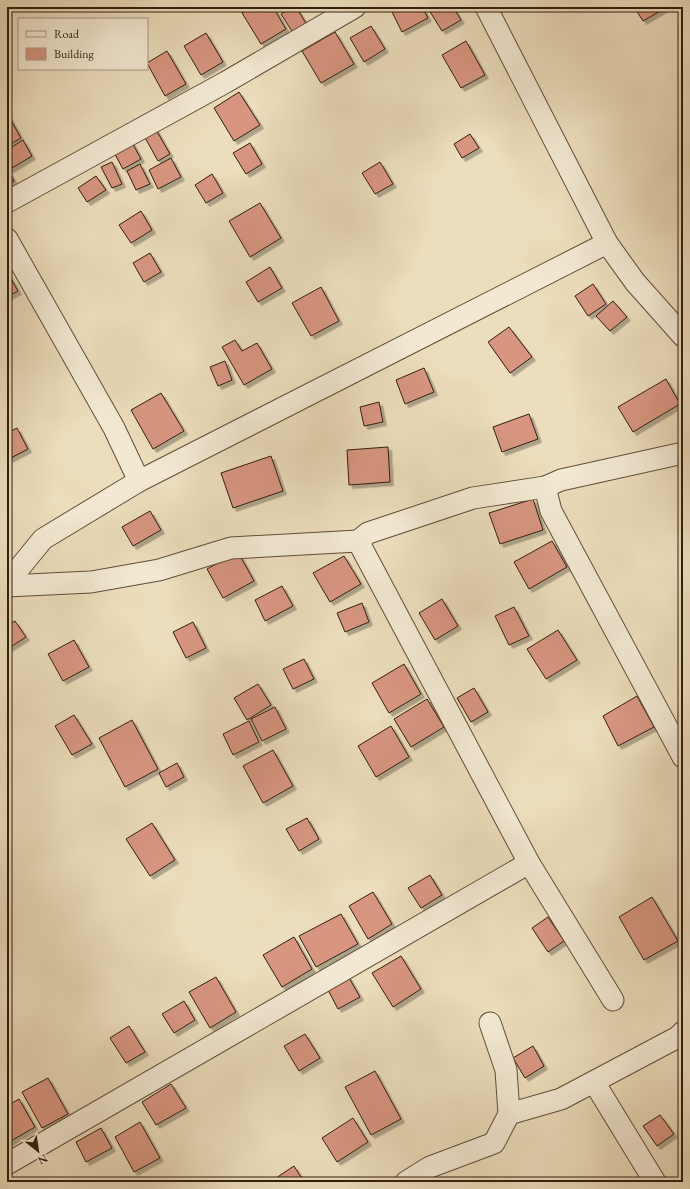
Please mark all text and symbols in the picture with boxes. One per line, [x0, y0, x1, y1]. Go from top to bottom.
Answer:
legend [18, 18, 148, 70]
text: Road [54, 26, 80, 42]
text: Building [54, 46, 95, 62]
north arrow [18, 1131, 58, 1171]
text: N [36, 1151, 50, 1168]

